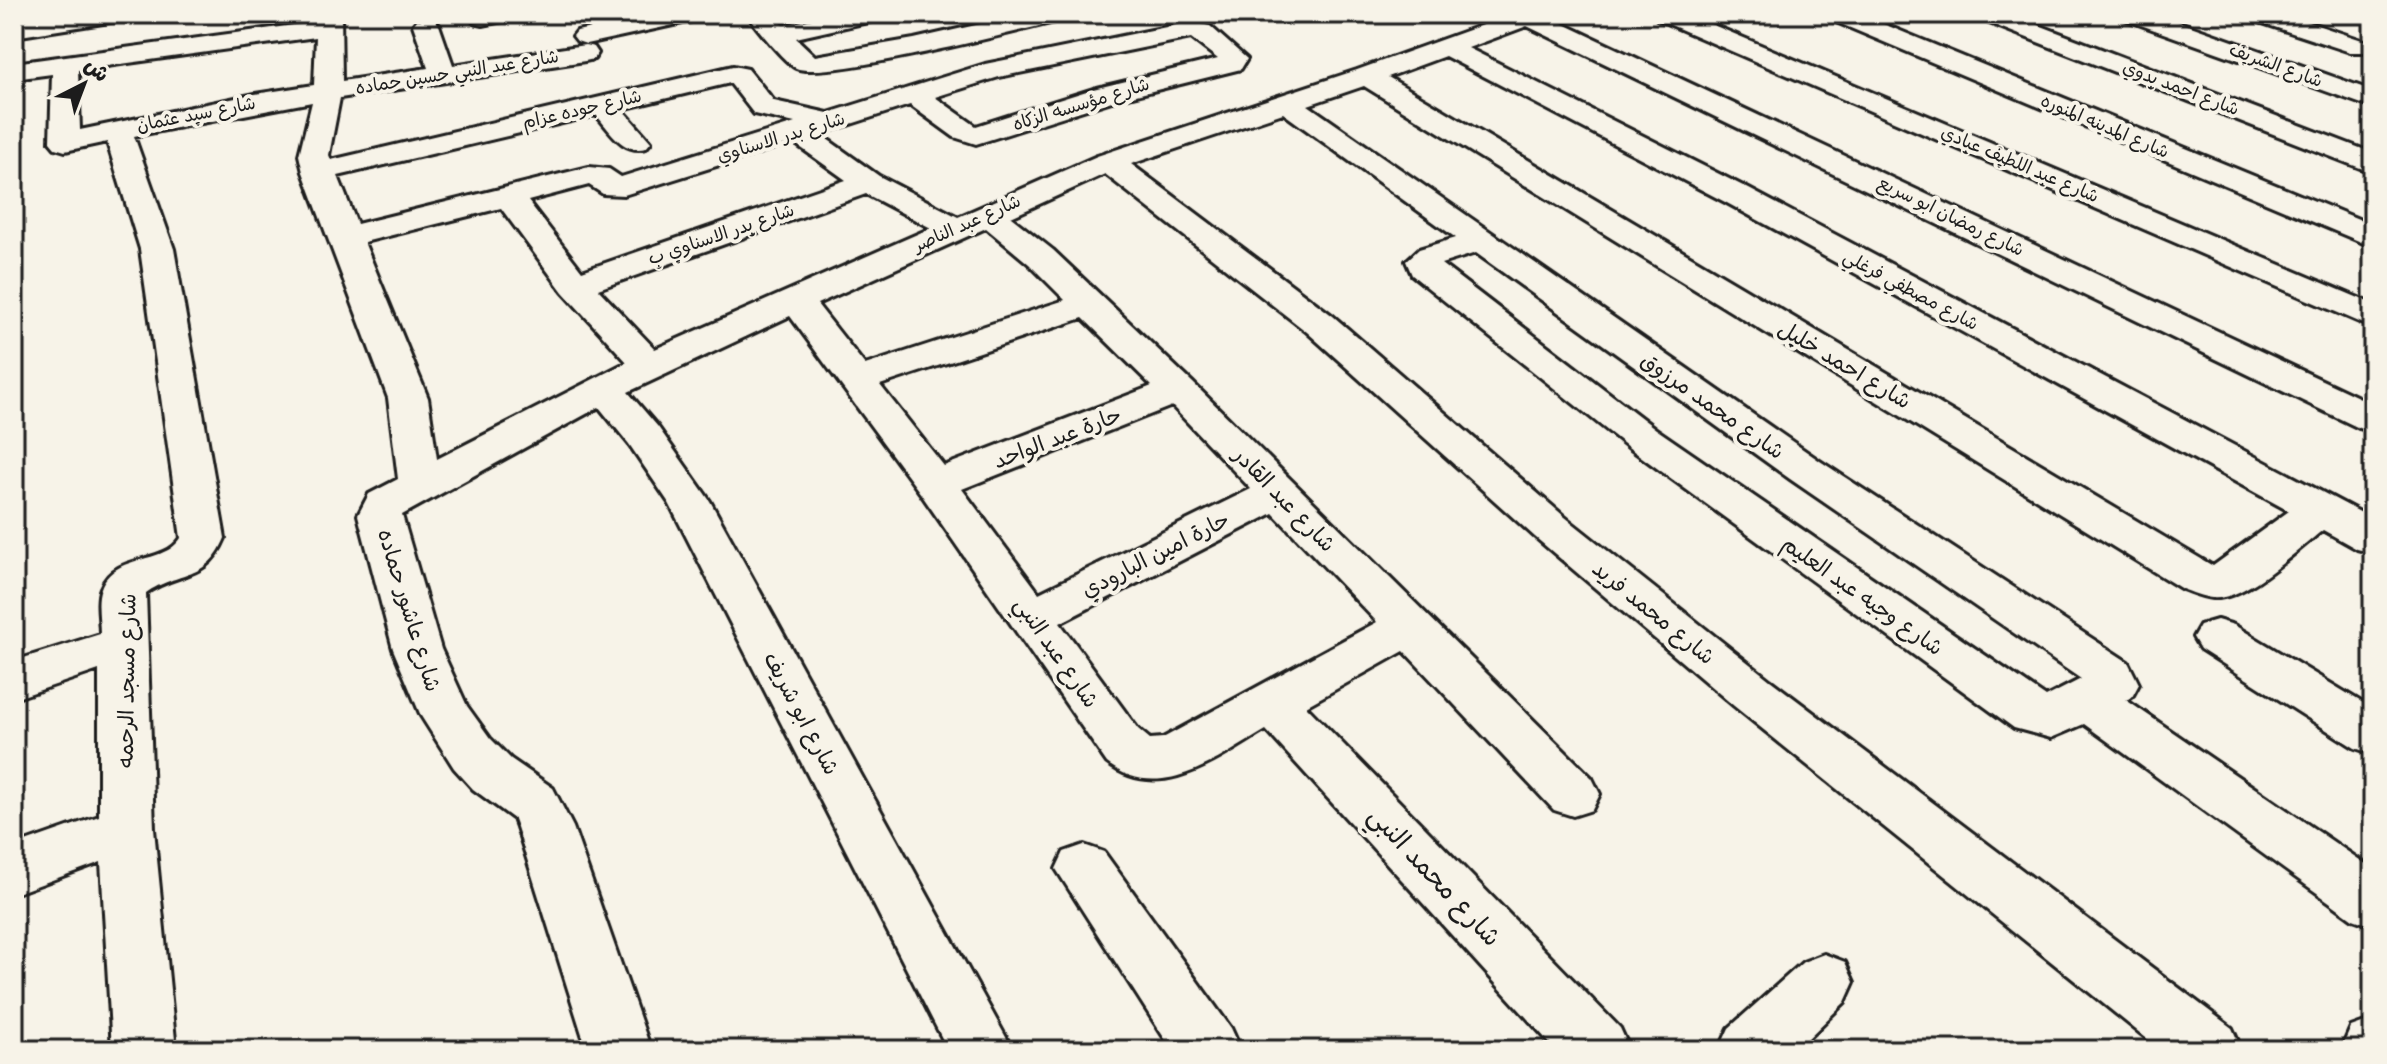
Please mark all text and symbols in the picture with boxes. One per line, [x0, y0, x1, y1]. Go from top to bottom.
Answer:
street label: شارع الشريف [2226, 39, 2325, 93]
north arrow [44, 44, 124, 124]
street label: شارع عبد النبي حسين حماده [354, 46, 561, 104]
text: ش [78, 52, 114, 88]
street label: شارع احمد بدوي [2119, 57, 2242, 122]
street label: شارع مؤسسه الزكاه [1010, 74, 1152, 136]
street label: شارع جوده عزام [520, 86, 644, 136]
street label: شارع المدينه المنوره [2037, 90, 2172, 164]
street label: شارع سيد عثمان [135, 93, 258, 137]
street label: شارع بدر الاسناوي [715, 108, 848, 169]
street label: شارع عبد اللطيف عبادي [1937, 122, 2102, 209]
street label: شارع رمضان ابو سريع [1873, 172, 2027, 263]
street label: شارع عبد الناصر [908, 190, 1025, 258]
street label: شارع بدر الاسناوي ب [645, 200, 798, 271]
street label: شارع مصطفي فرغلي [1837, 246, 1982, 339]
street label: شارع احمد خليل [1772, 315, 1916, 416]
street label: شارع محمد مرزوق [1635, 347, 1789, 467]
street label: حارة عبد الواحد [990, 402, 1125, 475]
street label: شارع عبد القادر [1225, 441, 1341, 559]
street label: حارة امين البارودي [1077, 506, 1235, 606]
street label: شارع عاشور حماده [370, 526, 446, 695]
street label: شارع وجيه عبد العليم [1775, 530, 1948, 664]
street label: شارع محمد فريد [1586, 556, 1720, 672]
street label: شارع عبد النبي [1004, 592, 1104, 716]
street label: شارع مسجد الرحمه [112, 593, 144, 769]
street label: شارع ابو شريف [756, 648, 844, 780]
street label: شارع محمد النبي [1357, 800, 1507, 958]

